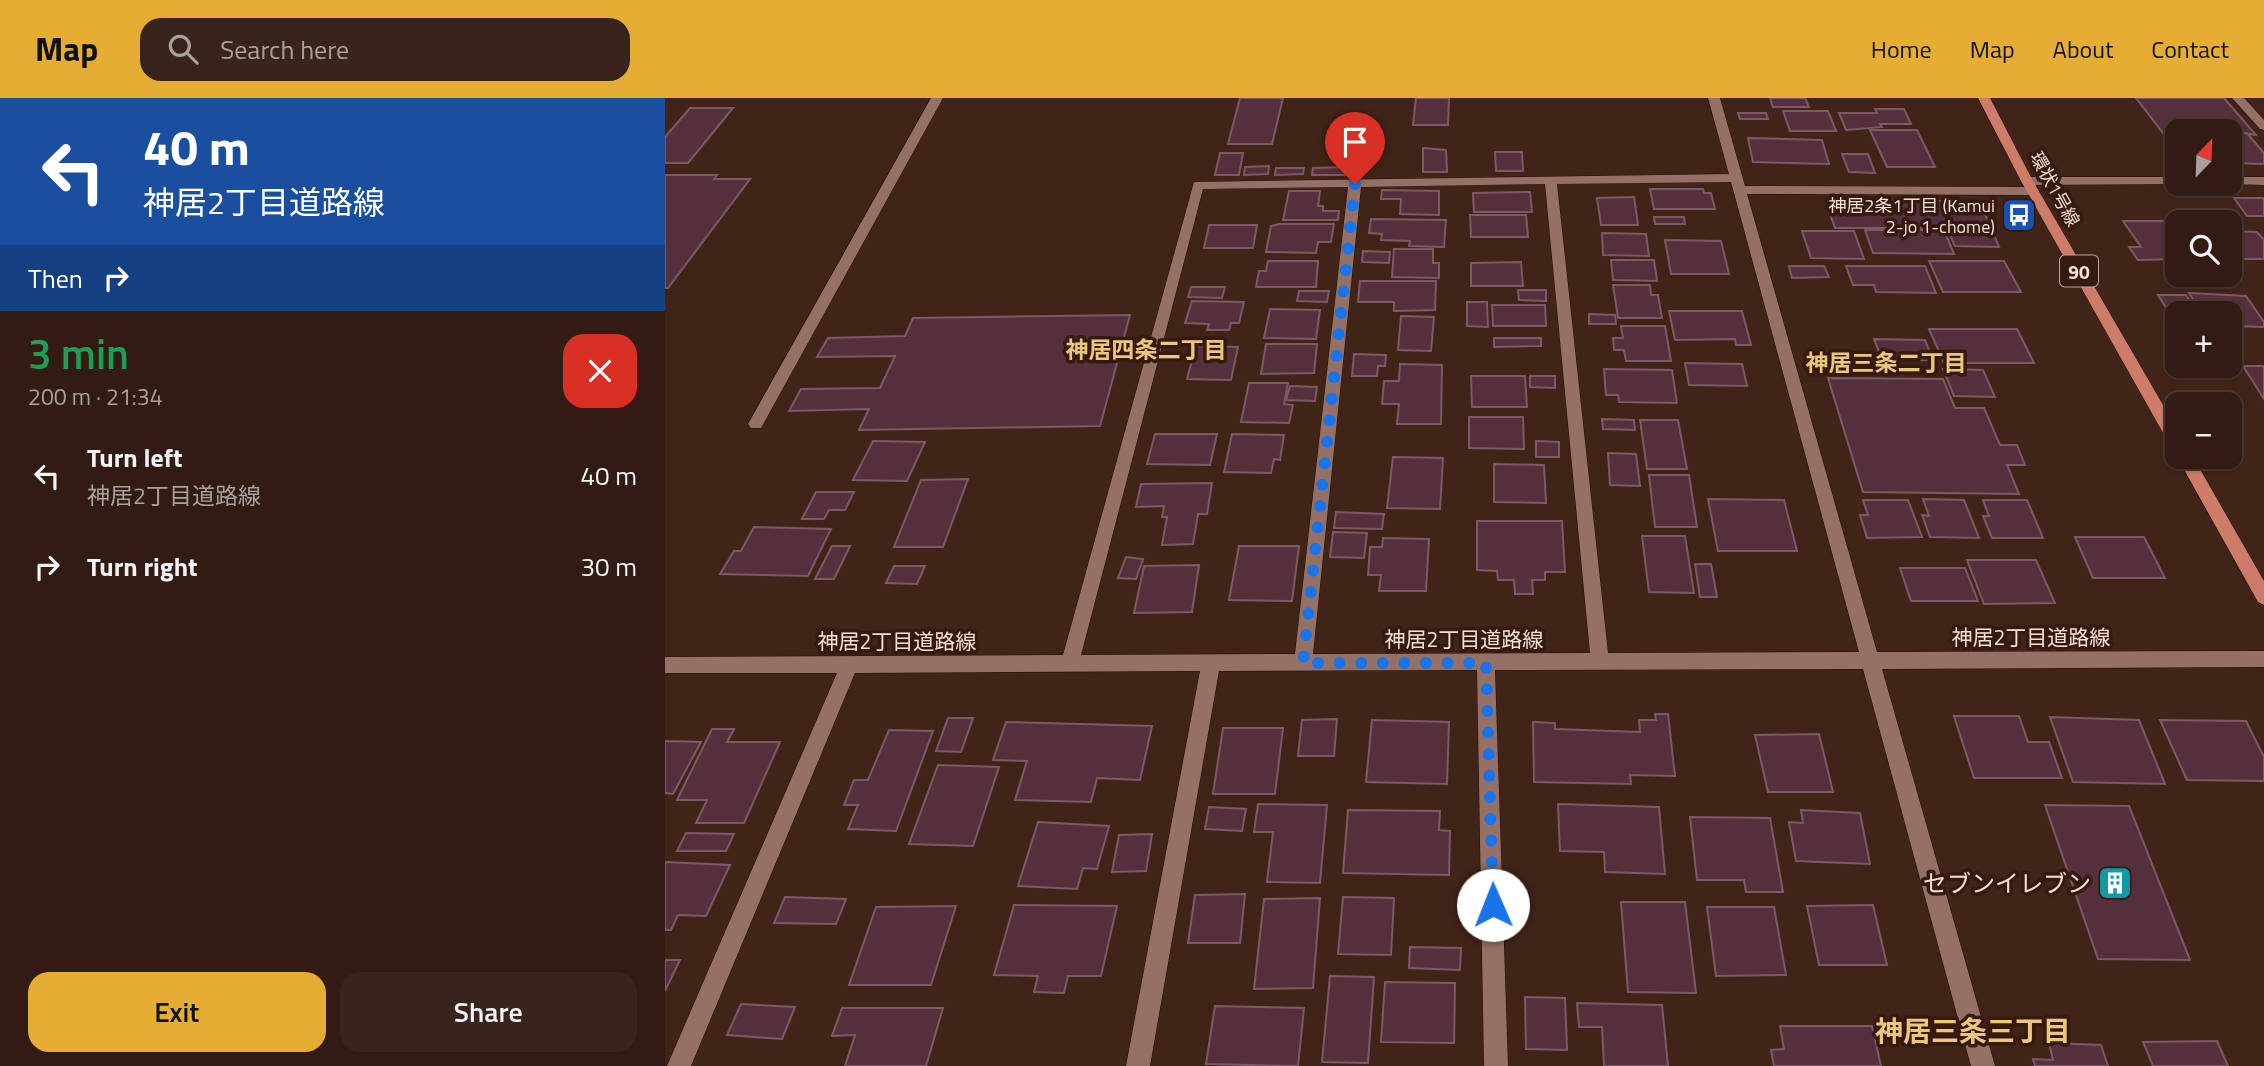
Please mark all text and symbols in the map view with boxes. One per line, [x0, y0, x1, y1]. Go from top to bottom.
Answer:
search box [140, 18, 630, 81]
text: Map [35, 24, 98, 74]
icon: search [164, 30, 202, 68]
text: Search here [220, 30, 349, 69]
text: Home [1871, 31, 1932, 67]
text: Map [1970, 31, 2015, 67]
text: About [2053, 31, 2113, 67]
text: Contact [2151, 31, 2229, 67]
text: 40 m [143, 109, 250, 184]
pin [1325, 112, 1385, 184]
north arrow [2165, 119, 2242, 196]
map controls [2165, 119, 2242, 469]
icon: arrive [1336, 123, 1374, 161]
icon: left [28, 126, 119, 217]
street label: 環状1号線 [2023, 147, 2087, 231]
text: 神居2丁目道路線 [143, 178, 385, 226]
place label: 神居2条1丁目 (Kamui 2-jo 1-chome) [1828, 192, 1995, 240]
bus stop icon: 神居2条1丁目 (Kamui 2-jo 1-chome) [2000, 196, 2038, 234]
button: search [2165, 210, 2242, 287]
road number: 90 [2060, 256, 2098, 286]
text: Then [28, 259, 83, 298]
icon: right [97, 259, 135, 297]
button: + [2165, 301, 2242, 378]
text: 3 min [28, 321, 129, 385]
district label: 神居四条二丁目 [1066, 332, 1227, 367]
button: close [563, 334, 637, 408]
district label: 神居三条二丁目 [1806, 345, 1967, 380]
text: 200 m · 21:34 [28, 379, 163, 414]
button: − [2165, 392, 2242, 469]
text: Turn left [87, 438, 182, 477]
text: 40 m [580, 456, 637, 495]
icon: left [28, 457, 66, 495]
text: 神居2丁目道路線 [87, 478, 261, 513]
text: Turn right [87, 547, 198, 586]
text: 30 m [580, 547, 637, 586]
icon: right [28, 548, 66, 586]
street label: 神居2丁目道路線 [1952, 621, 2110, 653]
street label: 神居2丁目道路線 [1385, 623, 1543, 655]
street label: 神居2丁目道路線 [818, 625, 976, 657]
building icon: セブンイレブン [2096, 864, 2134, 902]
place label: セブンイレブン [1923, 865, 2091, 901]
position arrow [1456, 868, 1530, 942]
button: Exit [28, 972, 326, 1052]
button: Share [340, 972, 637, 1052]
district label: 神居三条三丁目 [1875, 1009, 2071, 1052]

